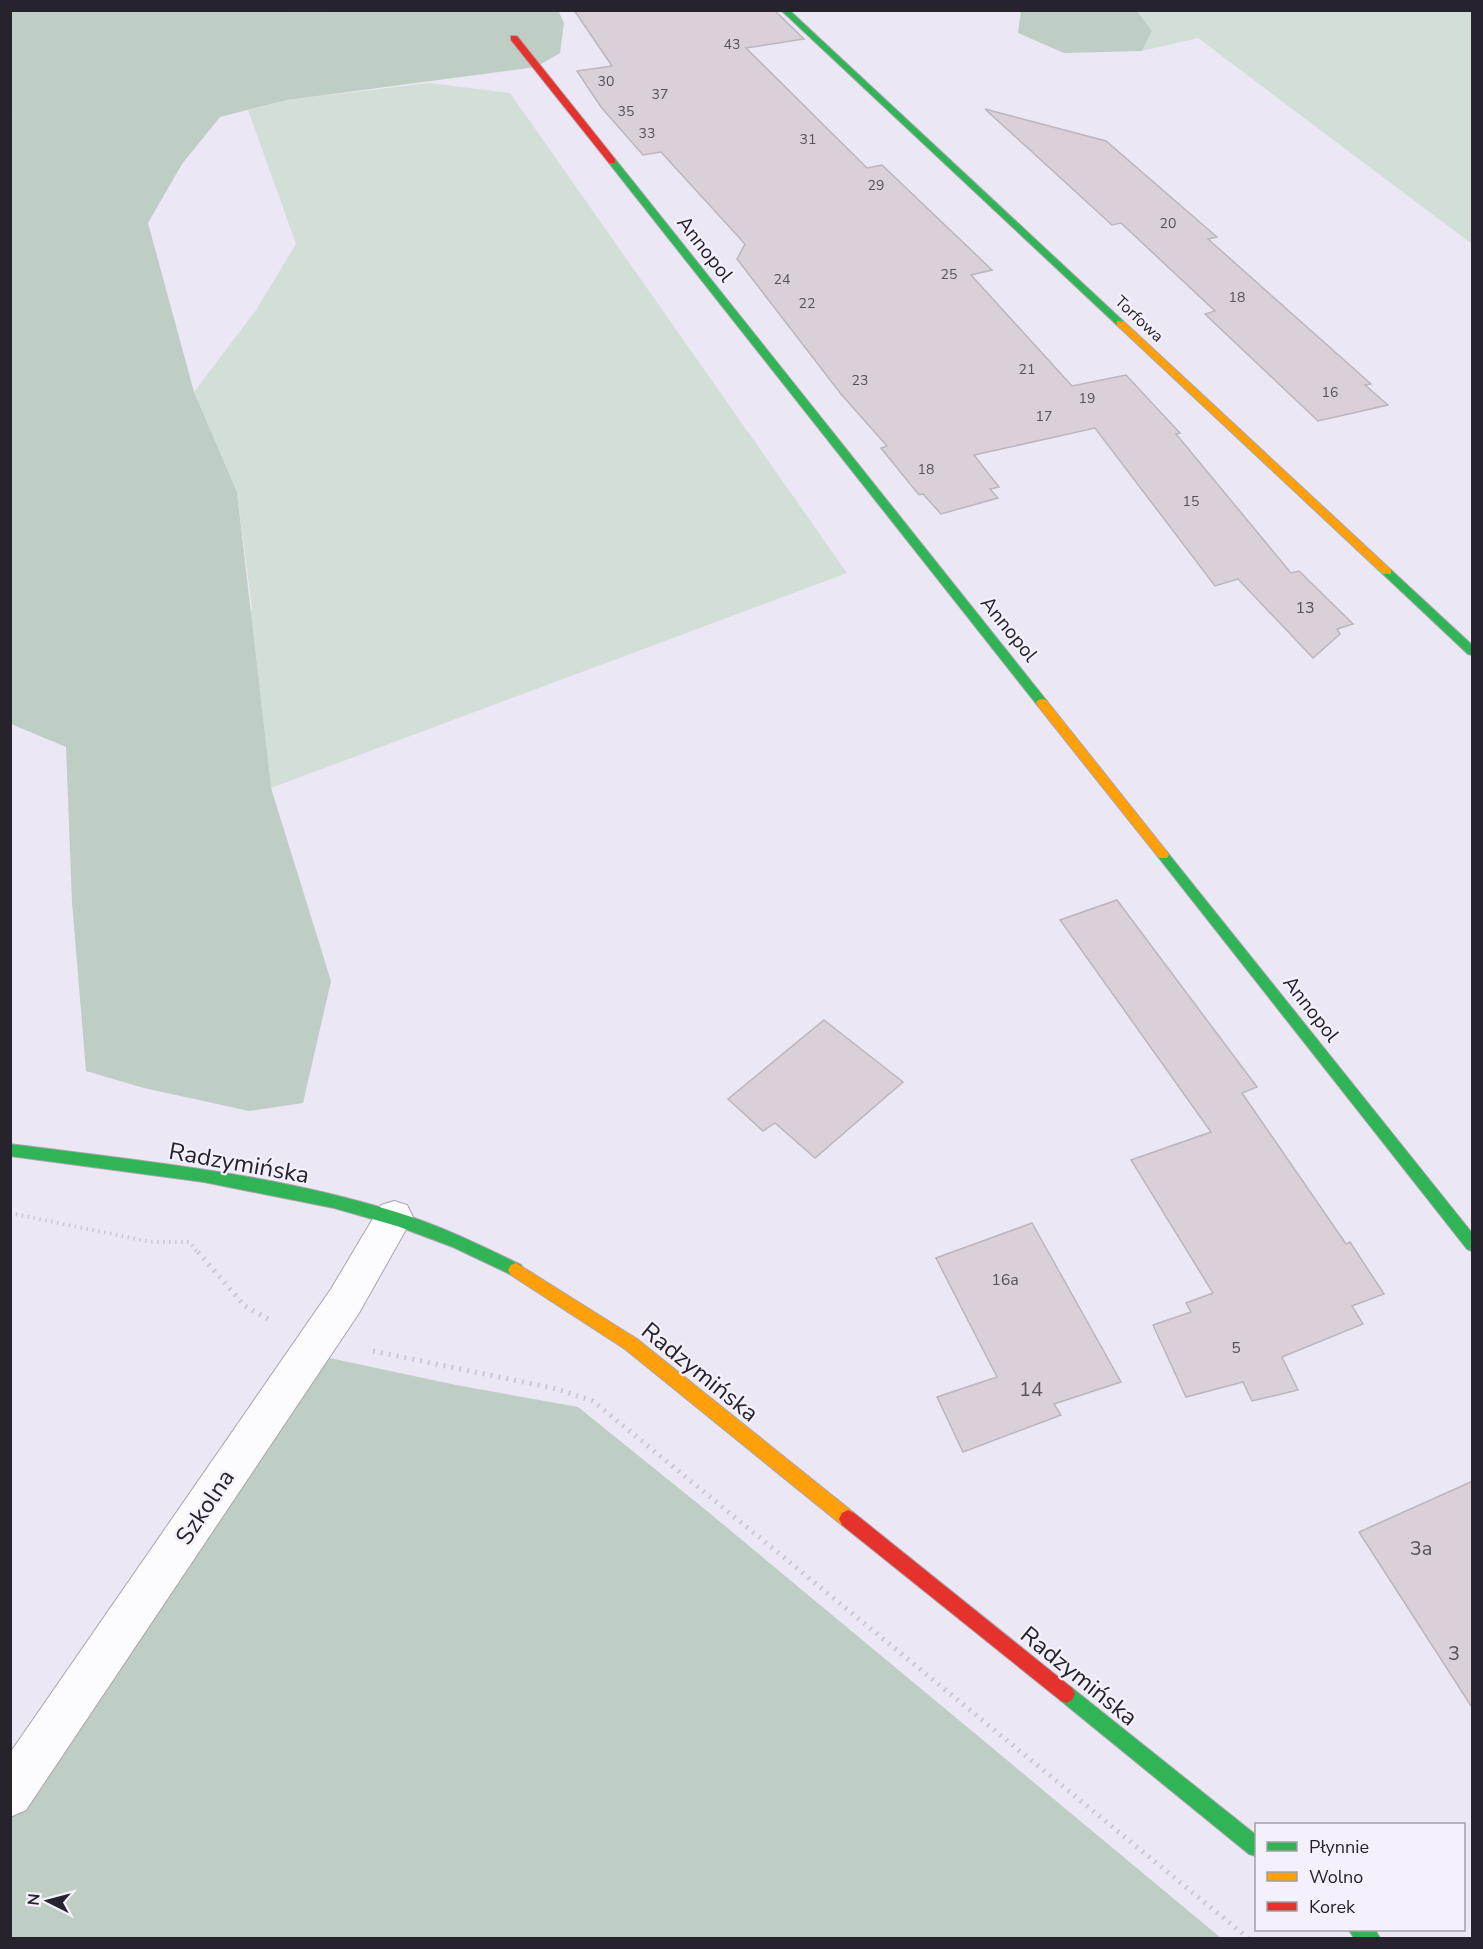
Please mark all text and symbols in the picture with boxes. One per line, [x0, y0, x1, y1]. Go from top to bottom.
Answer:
house number: 43 [724, 35, 740, 54]
house number: 30 [598, 72, 614, 91]
house number: 37 [652, 85, 668, 104]
house number: 35 [618, 102, 634, 121]
house number: 33 [639, 124, 655, 143]
house number: 31 [800, 130, 816, 149]
house number: 29 [868, 176, 884, 195]
street label: Annopol [671, 210, 739, 288]
house number: 20 [1160, 214, 1176, 233]
house number: 25 [941, 265, 957, 284]
house number: 24 [774, 270, 790, 289]
house number: 18 [1229, 288, 1245, 307]
street label: Torfowa [1110, 291, 1168, 347]
house number: 22 [799, 294, 815, 313]
house number: 21 [1019, 360, 1035, 379]
house number: 23 [852, 371, 868, 390]
house number: 16 [1322, 383, 1338, 402]
house number: 19 [1079, 389, 1095, 408]
house number: 17 [1036, 407, 1052, 426]
house number: 18 [918, 460, 934, 479]
house number: 15 [1183, 492, 1199, 511]
street label: Annopol [974, 591, 1044, 668]
house number: 13 [1295, 597, 1315, 619]
street label: Annopol [1277, 970, 1345, 1048]
street label: Radzymińska [166, 1135, 312, 1191]
house number: 16a [991, 1269, 1019, 1291]
street label: Radzymińska [635, 1315, 765, 1429]
house number: 5 [1231, 1337, 1241, 1359]
house number: 14 [1019, 1376, 1043, 1403]
street label: Szkolna [168, 1463, 242, 1551]
house number: 3a [1410, 1535, 1432, 1562]
street label: Radzymińska [1014, 1619, 1144, 1733]
house number: 3 [1448, 1640, 1460, 1667]
legend [1255, 1823, 1465, 1931]
text: Płynnie [1309, 1835, 1369, 1859]
text: Wolno [1309, 1865, 1363, 1889]
north arrow [18, 1871, 78, 1931]
text: N [23, 1892, 46, 1907]
text: Korek [1309, 1895, 1356, 1919]

